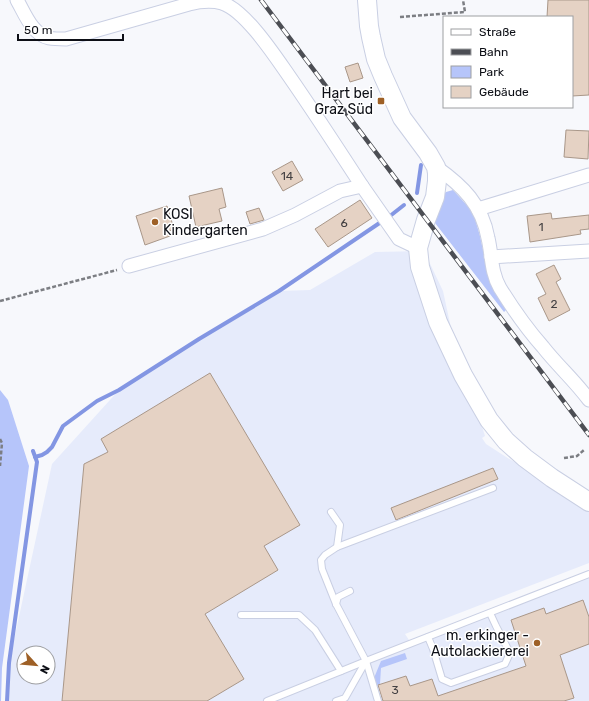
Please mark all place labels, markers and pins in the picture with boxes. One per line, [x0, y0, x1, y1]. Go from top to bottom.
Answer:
place label: Hart bei Graz Süd [315, 85, 373, 118]
marker: Hart bei Graz Süd [376, 96, 386, 106]
place label: KOSI Kindergarten [163, 206, 248, 239]
marker: KOSI Kindergarten [150, 217, 160, 227]
place label: m. erkinger - Autolackiererei [431, 627, 529, 660]
marker: m. erkinger - Autolackiererei [532, 638, 542, 648]

